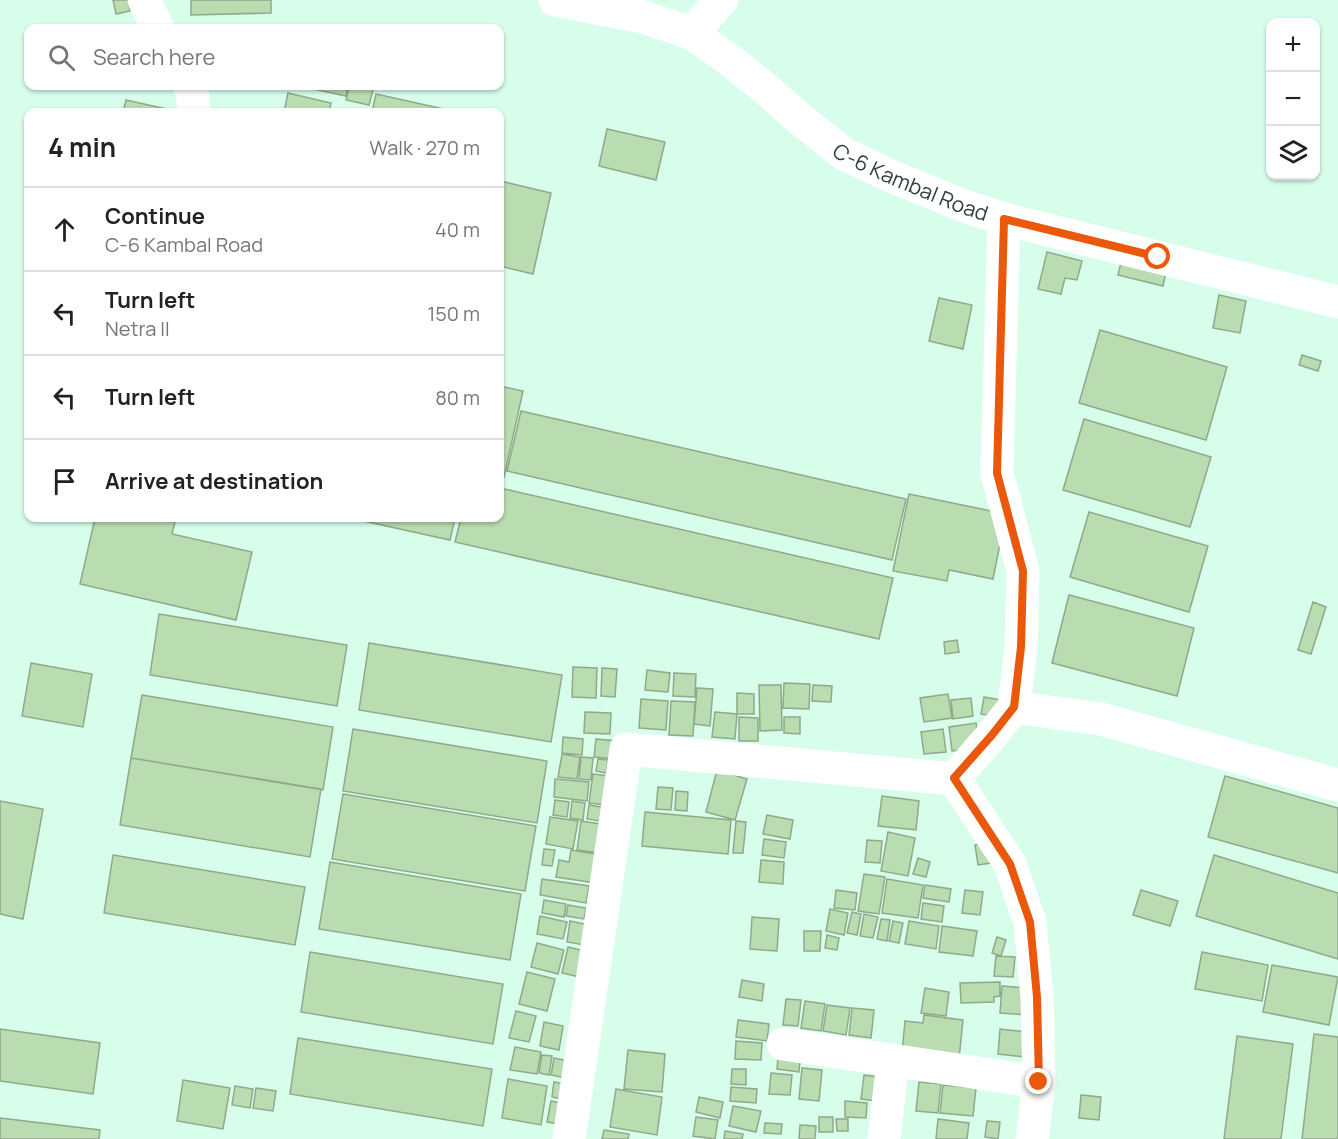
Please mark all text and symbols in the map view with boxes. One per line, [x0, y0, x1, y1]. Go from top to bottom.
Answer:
map controls [1266, 18, 1320, 180]
button: + [1266, 18, 1320, 72]
search box [24, 24, 504, 90]
icon: search [45, 41, 78, 74]
text: Search here [93, 42, 215, 72]
button: − [1266, 72, 1320, 126]
button: layers [1266, 126, 1320, 180]
text: 4 min [48, 129, 116, 165]
text: Walk · 270 m [369, 134, 480, 161]
street label: C-6 Kambal Road [827, 137, 992, 227]
text: Continue [105, 201, 205, 231]
icon: ahead [48, 213, 81, 246]
text: 40 m [435, 216, 480, 243]
text: C-6 Kambal Road [105, 231, 263, 258]
route start [1144, 243, 1170, 269]
text: Turn left [105, 285, 195, 315]
icon: left [48, 297, 81, 330]
text: 150 m [427, 300, 480, 327]
text: Netra II [105, 315, 170, 342]
icon: left [48, 381, 81, 414]
text: Turn left [105, 382, 195, 412]
text: 80 m [435, 384, 480, 411]
icon: arrive [48, 465, 81, 498]
text: Arrive at destination [105, 466, 323, 496]
route end [1025, 1068, 1051, 1094]

